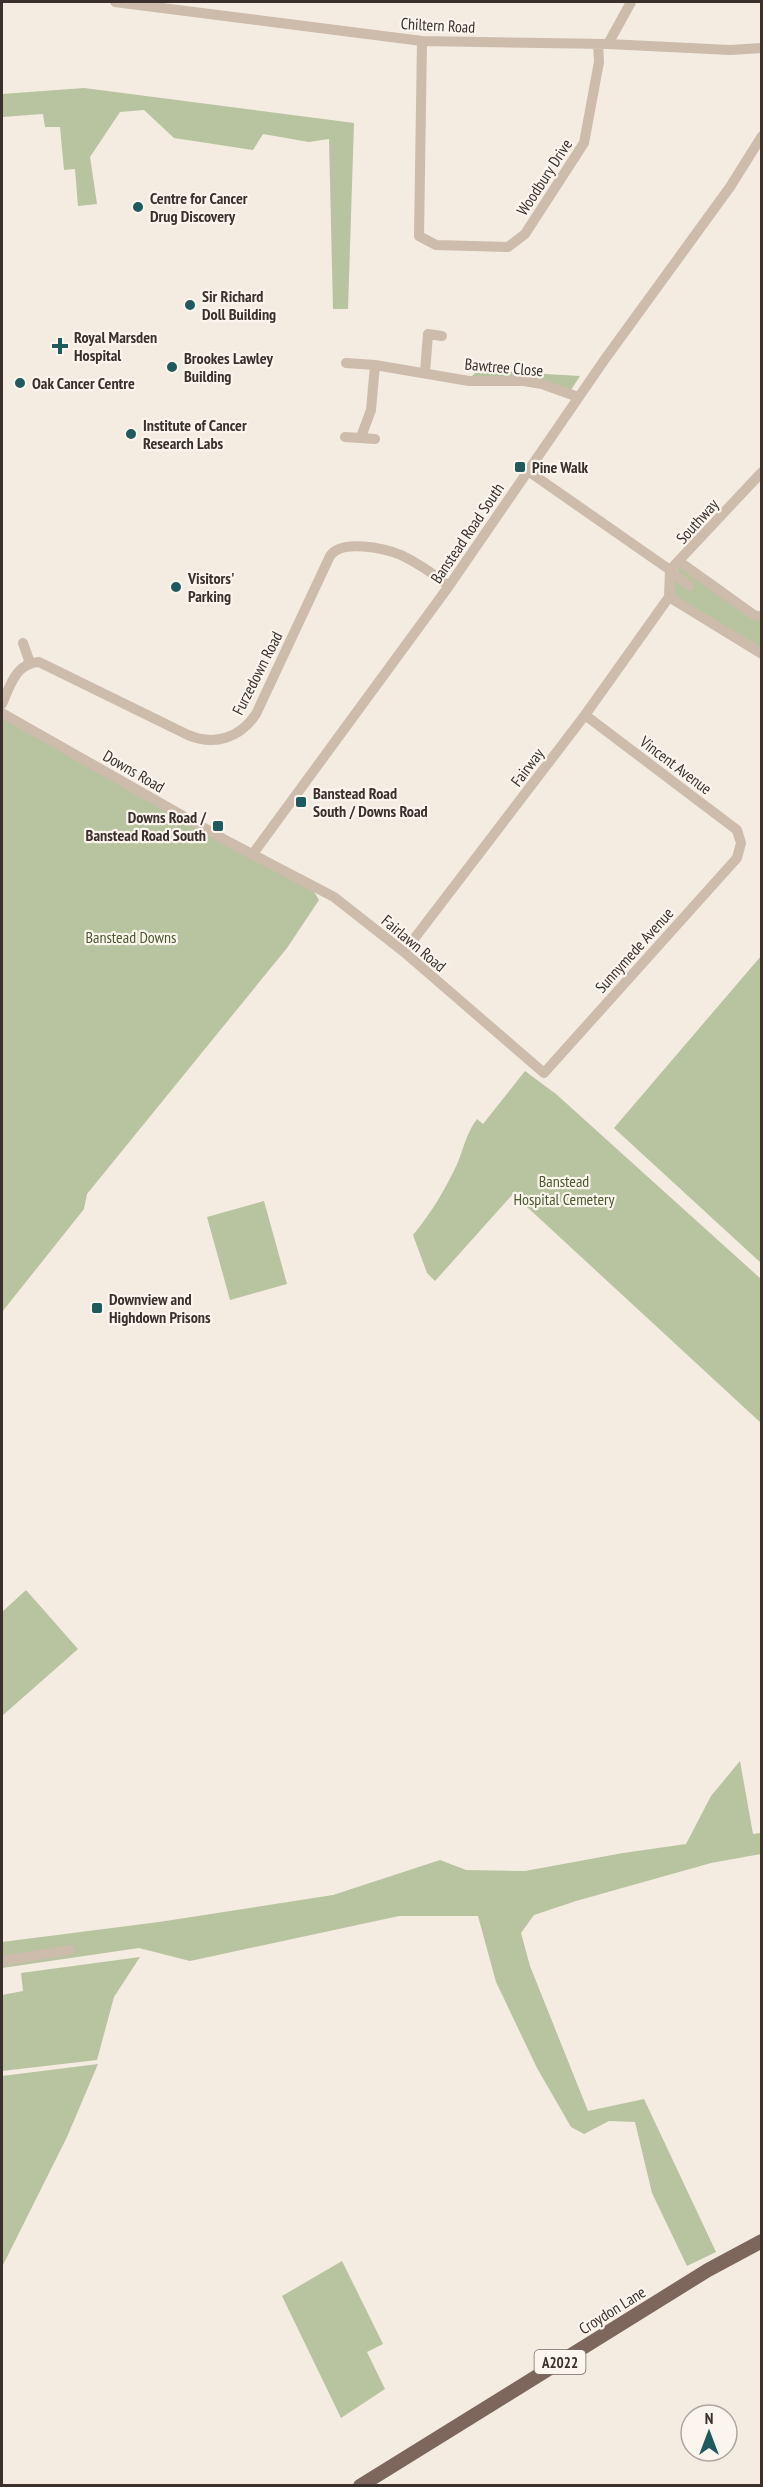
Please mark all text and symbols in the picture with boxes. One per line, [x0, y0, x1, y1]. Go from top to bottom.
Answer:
street label: Chiltern Road [400, 13, 476, 37]
street label: Woodbury Drive [512, 135, 576, 219]
place label: Centre for Cancer Drug Discovery [150, 188, 248, 226]
marker: Centre for Cancer Drug Discovery [131, 200, 145, 214]
place label: Sir Richard Doll Building [202, 286, 276, 324]
marker: Sir Richard Doll Building [183, 298, 197, 312]
place label: Royal Marsden Hospital [74, 327, 157, 365]
marker: Royal Marsden Hospital [51, 337, 69, 355]
place label: Brookes Lawley Building [184, 348, 273, 386]
street label: Bawtree Close [464, 354, 544, 380]
marker: Brookes Lawley Building [165, 360, 179, 374]
place label: Oak Cancer Centre [32, 373, 135, 393]
marker: Oak Cancer Centre [13, 376, 27, 390]
place label: Institute of Cancer Research Labs [143, 415, 247, 453]
marker: Institute of Cancer Research Labs [124, 427, 138, 441]
place label: Pine Walk [532, 457, 589, 477]
marker: Pine Walk [513, 460, 527, 474]
street label: Banstead Road South [426, 479, 508, 587]
street label: Southway [671, 494, 723, 548]
place label: Visitors' Parking [187, 568, 234, 606]
marker: Visitors' Parking [169, 580, 183, 594]
street label: Furzedown Road [227, 628, 287, 718]
street label: Vincent Avenue [635, 731, 716, 799]
street label: Fairway [506, 744, 548, 790]
street label: Downs Road [100, 745, 168, 797]
place label: Banstead Road South / Downs Road [313, 783, 428, 821]
marker: Banstead Road South / Downs Road [294, 795, 308, 809]
place label: Downs Road / Banstead Road South [86, 807, 206, 845]
marker: Downs Road / Banstead Road South [211, 819, 225, 833]
street label: Sunnymede Avenue [590, 903, 678, 997]
street label: Fairlawn Road [378, 910, 450, 976]
park label: Banstead Downs [85, 927, 177, 947]
park label: Banstead Hospital Cemetery [513, 1171, 615, 1209]
place label: Downview and Highdown Prisons [109, 1289, 211, 1327]
marker: Downview and Highdown Prisons [90, 1301, 104, 1315]
street label: Croydon Lane [575, 2282, 649, 2338]
road number: A2022 [534, 2350, 586, 2374]
north arrow [679, 2403, 739, 2463]
text: N [705, 2408, 713, 2428]

